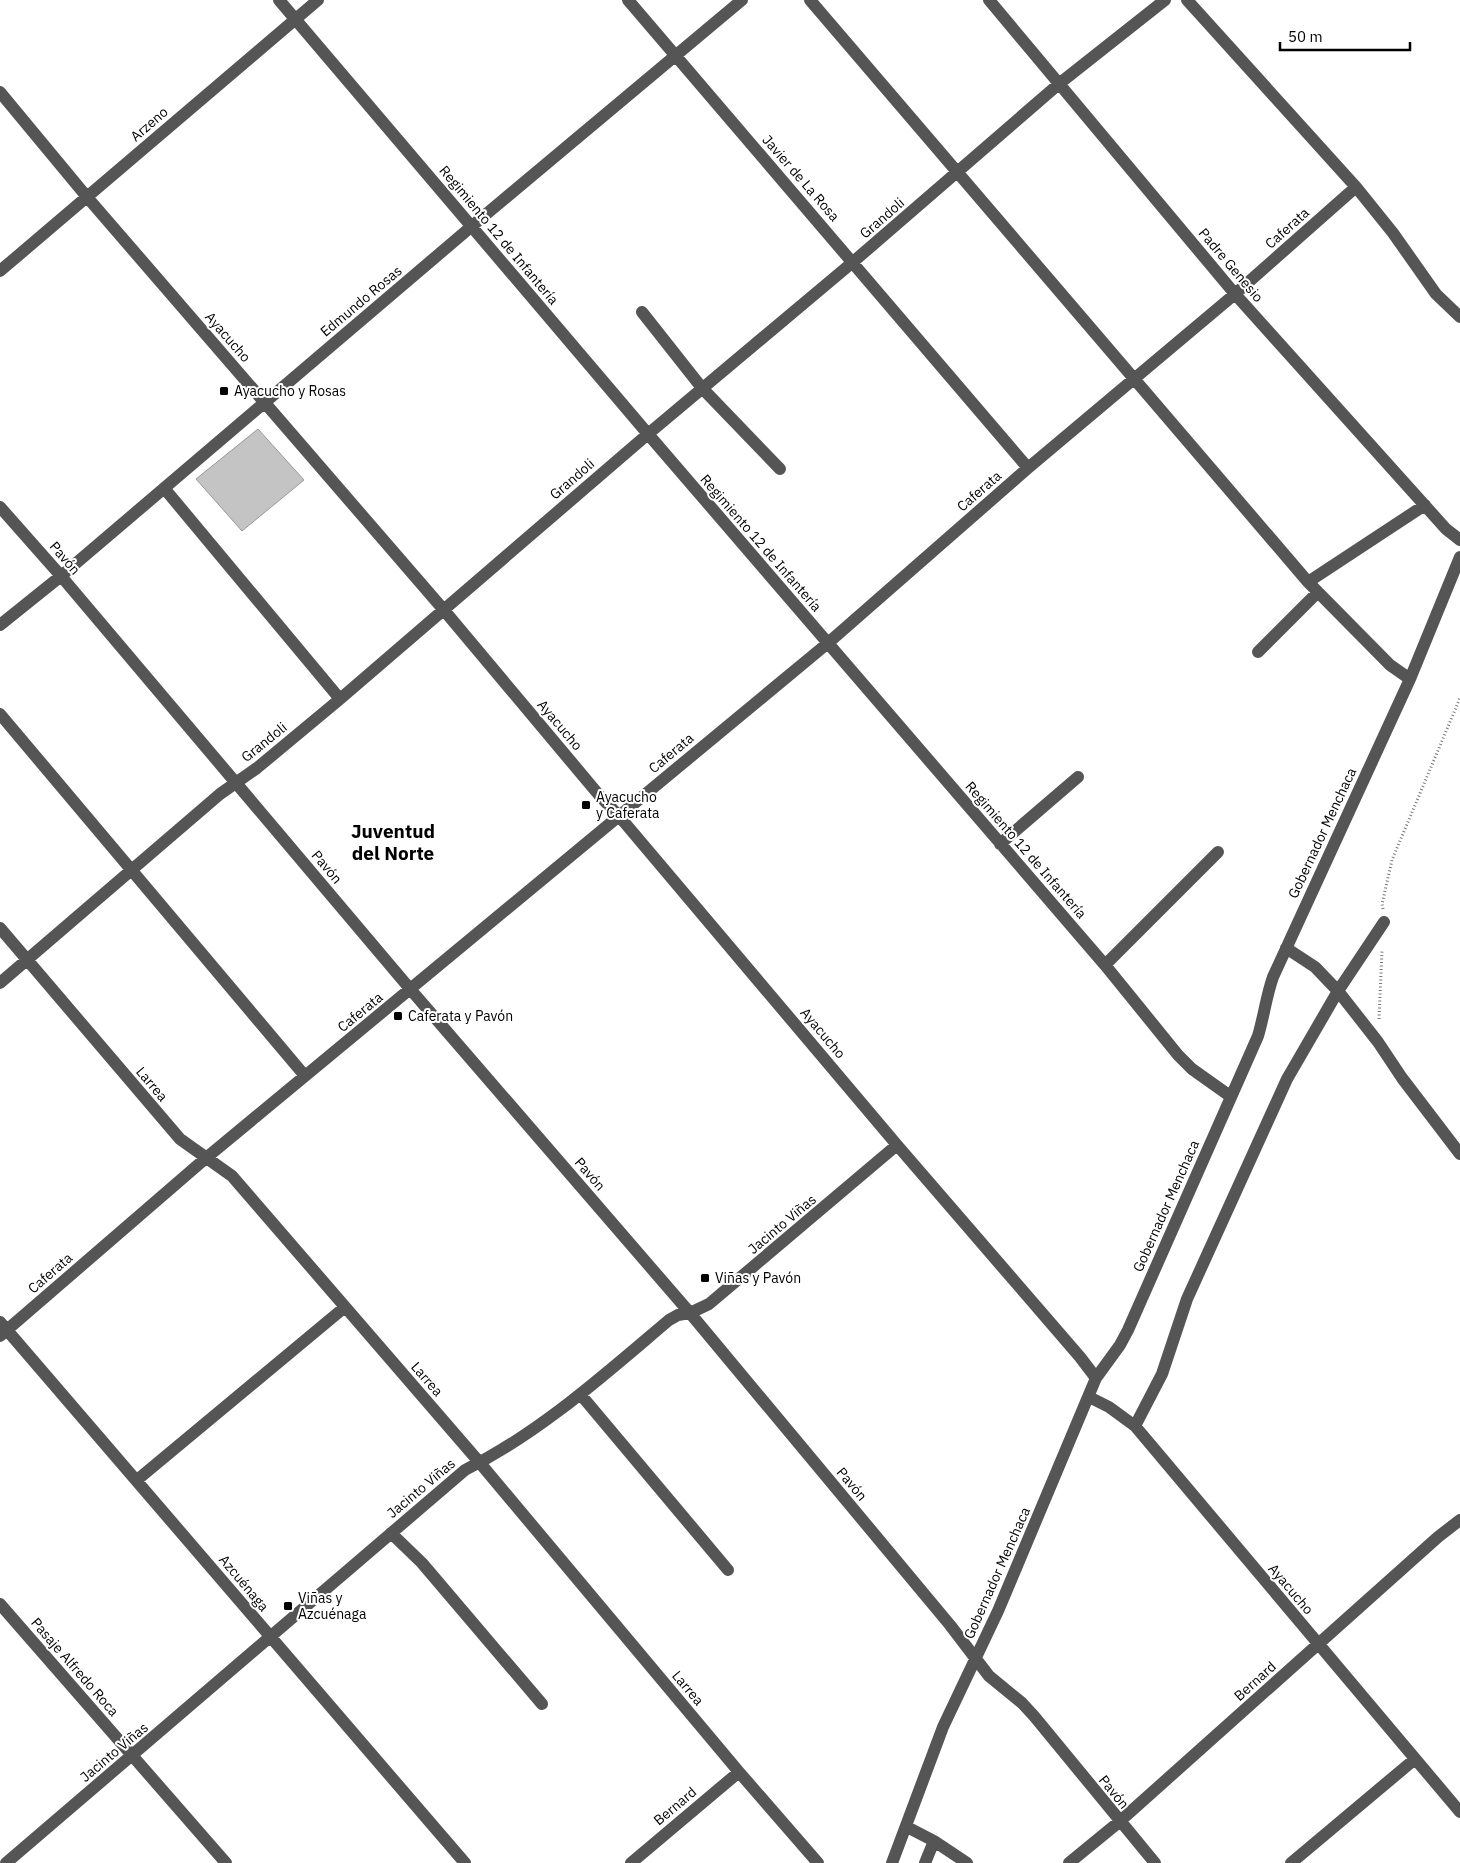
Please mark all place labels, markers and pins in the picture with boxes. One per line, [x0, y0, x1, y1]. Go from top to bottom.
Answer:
place label: Ayacucho y Rosas [234, 382, 346, 400]
marker: Ayacucho y Rosas [218, 385, 230, 397]
place label: Ayacucho y Caferata [596, 788, 660, 822]
marker: Ayacucho y Caferata [580, 799, 592, 811]
place label: Caferata y Pavón [408, 1007, 513, 1025]
marker: Caferata y Pavón [392, 1010, 404, 1022]
place label: Viñas y Pavón [715, 1269, 801, 1287]
marker: Viñas y Pavón [699, 1272, 711, 1284]
place label: Viñas y Azcuénaga [298, 1589, 367, 1623]
marker: Viñas y Azcuénaga [282, 1600, 294, 1612]

